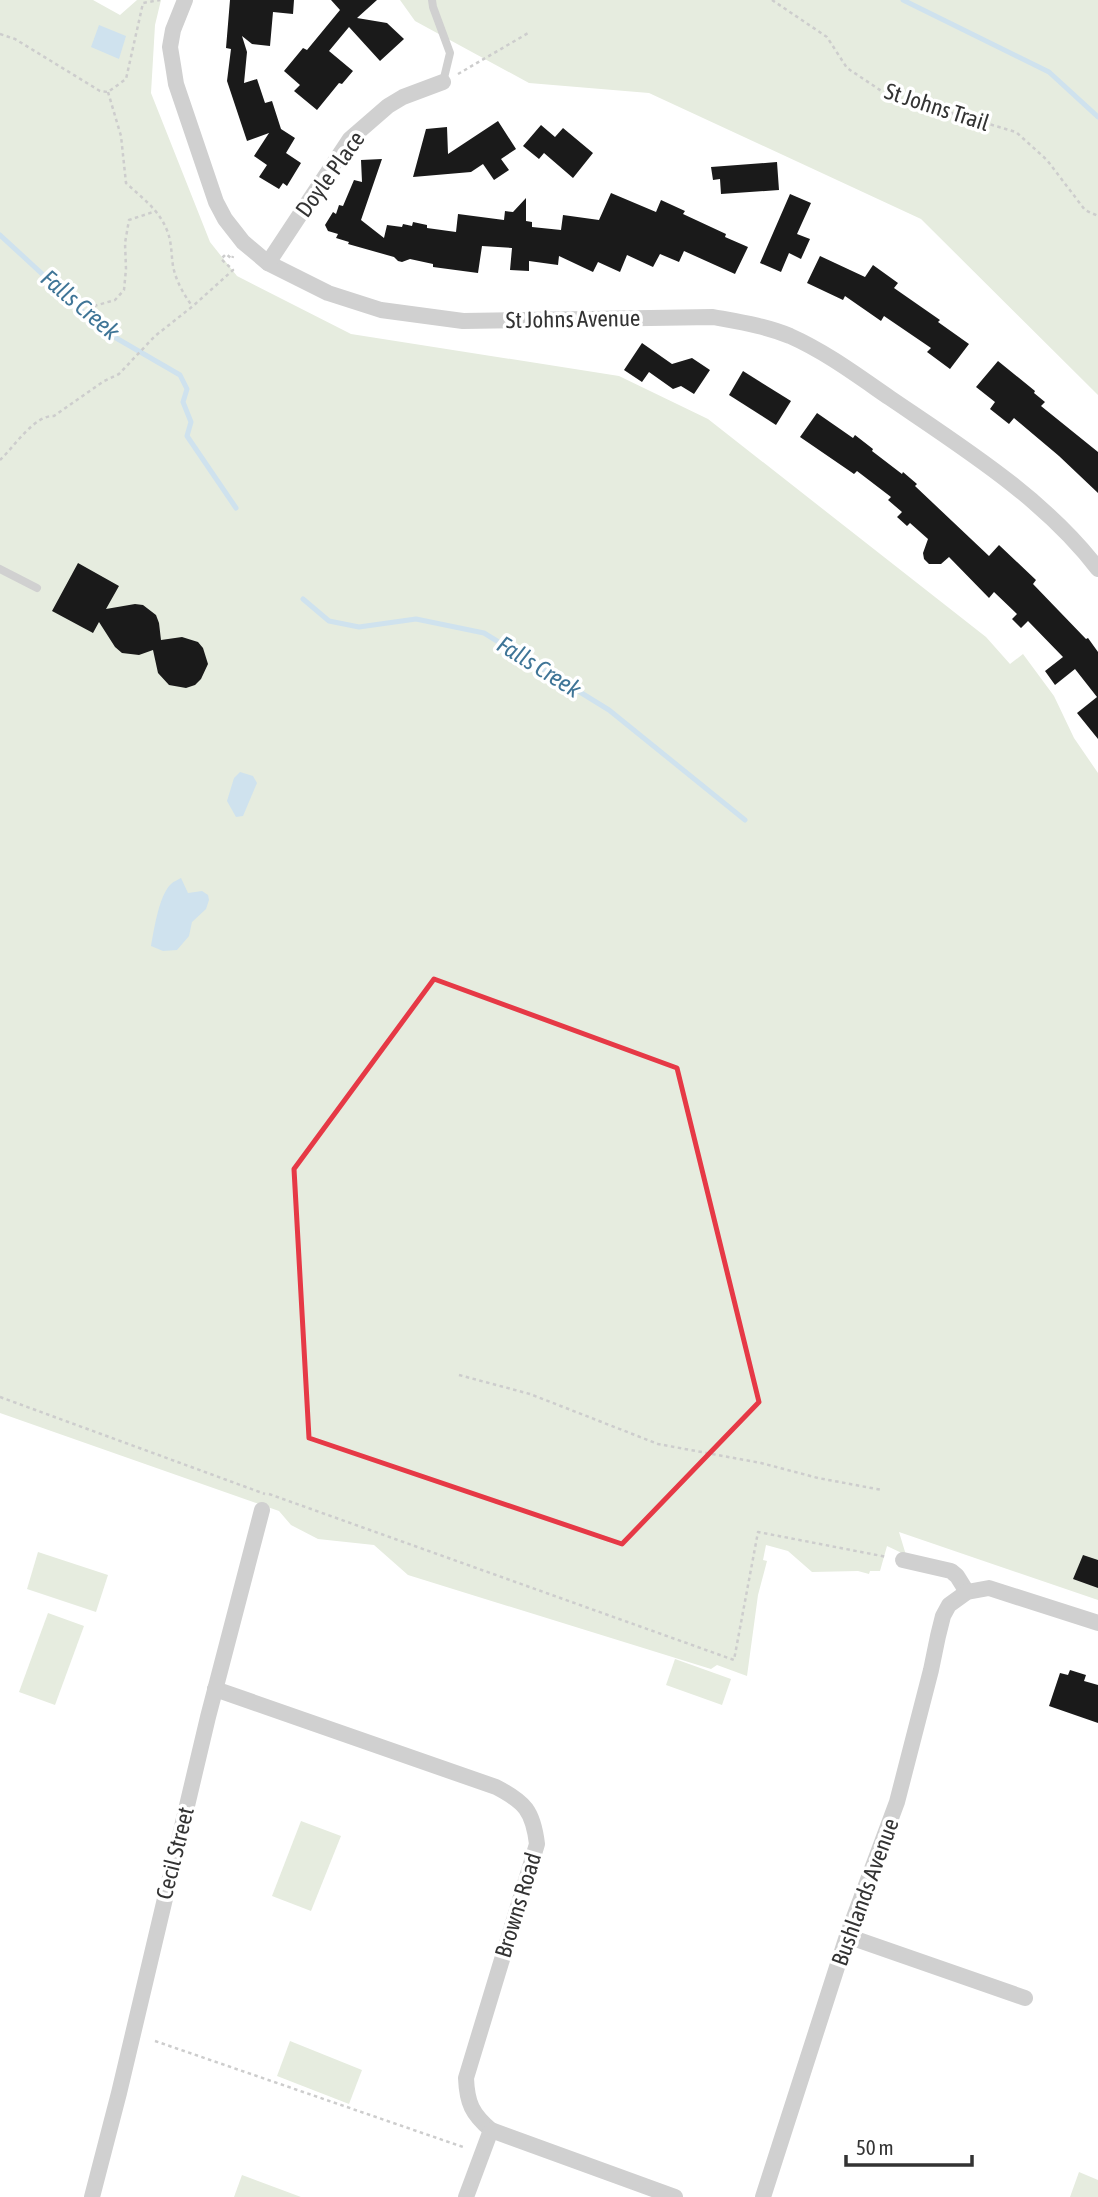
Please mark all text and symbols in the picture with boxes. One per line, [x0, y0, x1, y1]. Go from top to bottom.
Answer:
street label: St Johns Trail [881, 78, 993, 136]
street label: Doyle Place [290, 126, 370, 222]
water label: Falls Creek [36, 264, 125, 345]
street label: St Johns Avenue [505, 305, 641, 333]
water label: Falls Creek [492, 630, 587, 703]
street label: Cecil Street [151, 1804, 199, 1902]
street label: Bushlands Avenue [826, 1815, 904, 1969]
street label: Browns Road [490, 1849, 546, 1961]
scale bar [846, 2124, 972, 2168]
text: 50 m [856, 2135, 894, 2159]

